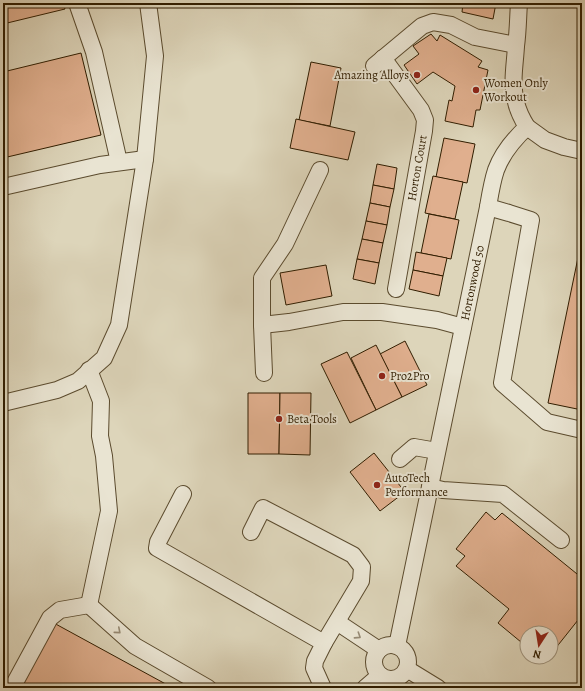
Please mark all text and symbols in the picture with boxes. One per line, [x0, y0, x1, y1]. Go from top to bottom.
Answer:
place label: Amazing Alloys [333, 67, 409, 83]
marker: Amazing Alloys [412, 70, 422, 80]
place label: Women Only Workout [483, 75, 548, 105]
marker: Women Only Workout [471, 85, 481, 95]
street label: Horton Court [403, 134, 431, 202]
street label: Hortonwood 50 [457, 244, 488, 322]
place label: Pro2Pro [390, 368, 430, 384]
marker: Pro2Pro [377, 371, 387, 381]
place label: Beta Tools [287, 411, 337, 427]
marker: Beta Tools [274, 414, 284, 424]
place label: AutoTech Performance [384, 470, 448, 500]
marker: AutoTech Performance [372, 480, 382, 490]
north arrow [519, 625, 559, 665]
one-way arrow [113, 627, 121, 634]
one-way arrow [354, 631, 361, 639]
text: N [532, 646, 543, 662]

